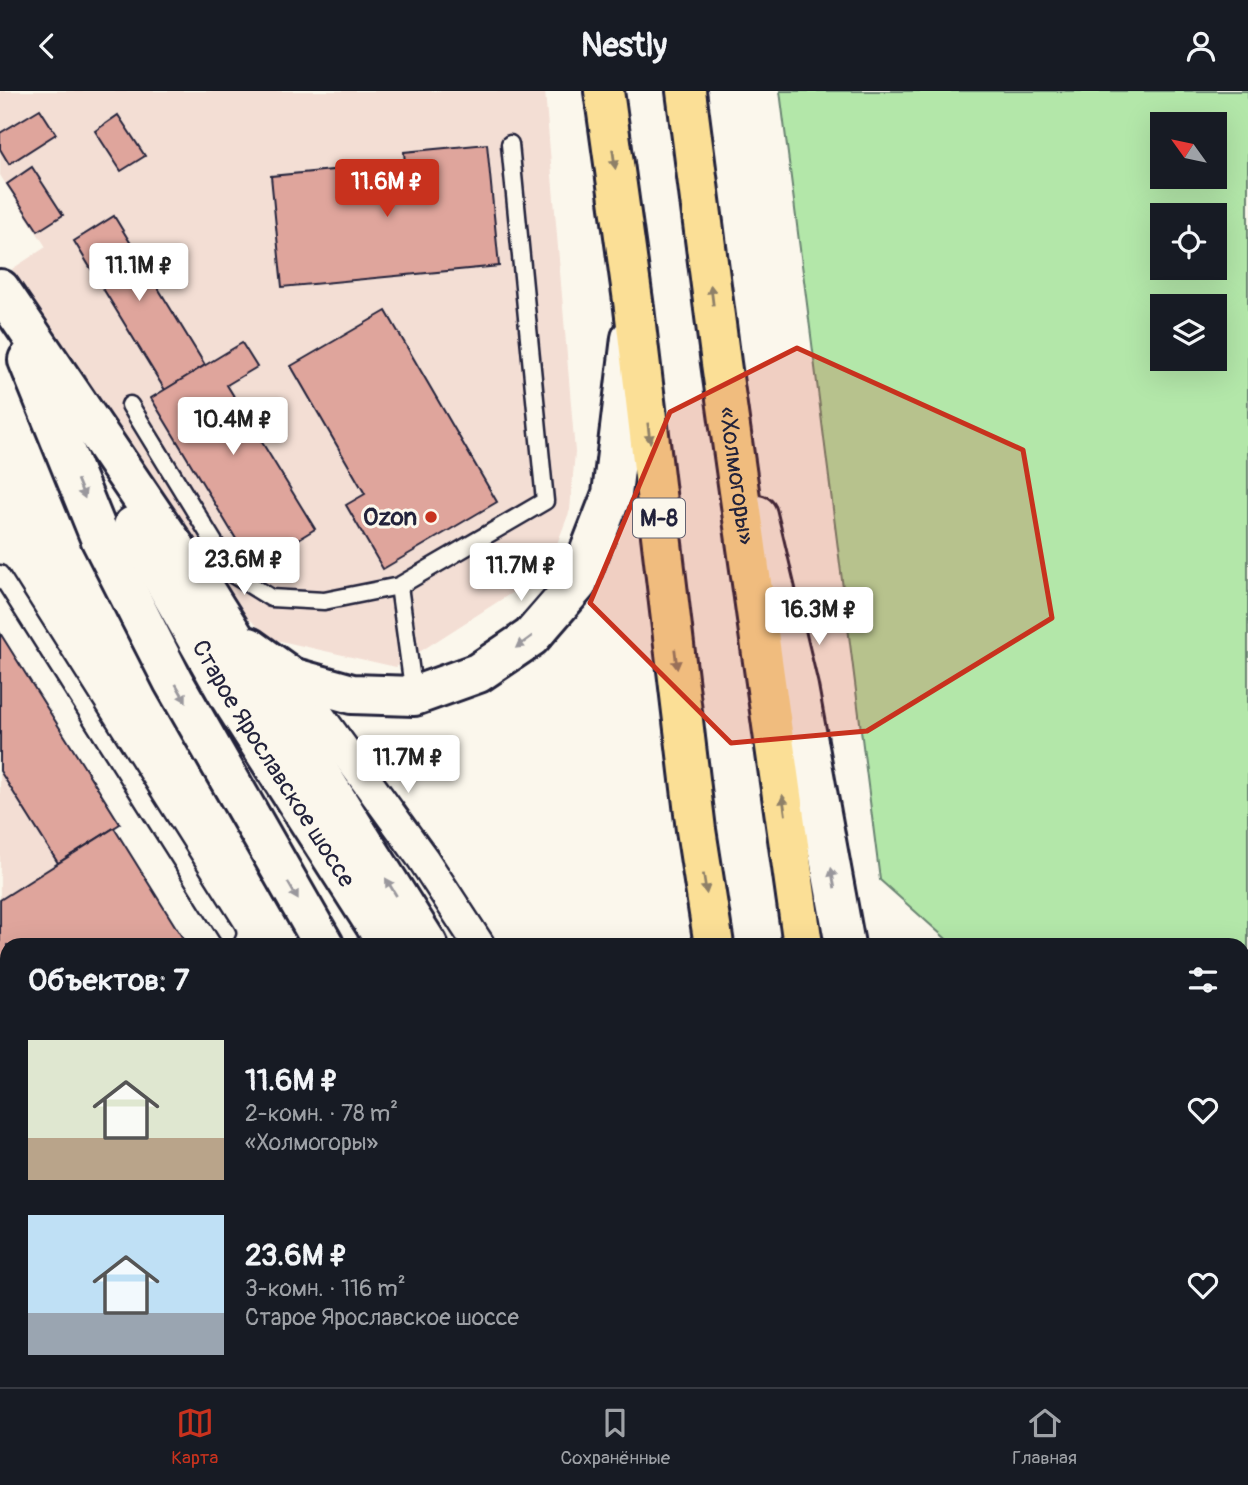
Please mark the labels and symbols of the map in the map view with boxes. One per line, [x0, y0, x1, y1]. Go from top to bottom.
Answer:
north arrow [1150, 112, 1227, 189]
one-way arrow [608, 148, 619, 170]
pin: 11.6M ₽ [322, 159, 452, 219]
pin: 11.1M ₽ [74, 243, 204, 303]
one-way arrow [707, 284, 718, 306]
pin: 10.4M ₽ [168, 397, 298, 457]
street label: «Холмогоры» [712, 405, 760, 547]
one-way arrow [644, 422, 655, 444]
one-way arrow [75, 479, 86, 500]
road number: М-8 [633, 499, 685, 537]
place label: Ozon [363, 503, 417, 532]
marker: Ozon [423, 509, 439, 525]
pin: 23.6M ₽ [179, 538, 309, 597]
pin: 11.7M ₽ [456, 543, 586, 603]
pin: 16.3M ₽ [754, 587, 884, 647]
street label: Старое Ярославское шоссе [185, 635, 361, 893]
one-way arrow [515, 635, 533, 649]
one-way arrow [670, 648, 681, 670]
one-way arrow [174, 684, 187, 703]
pin: 11.7M ₽ [343, 735, 473, 795]
one-way arrow [778, 794, 789, 816]
one-way arrow [827, 867, 838, 889]
one-way arrow [700, 873, 711, 895]
one-way arrow [385, 878, 398, 897]
one-way arrow [287, 881, 299, 901]

